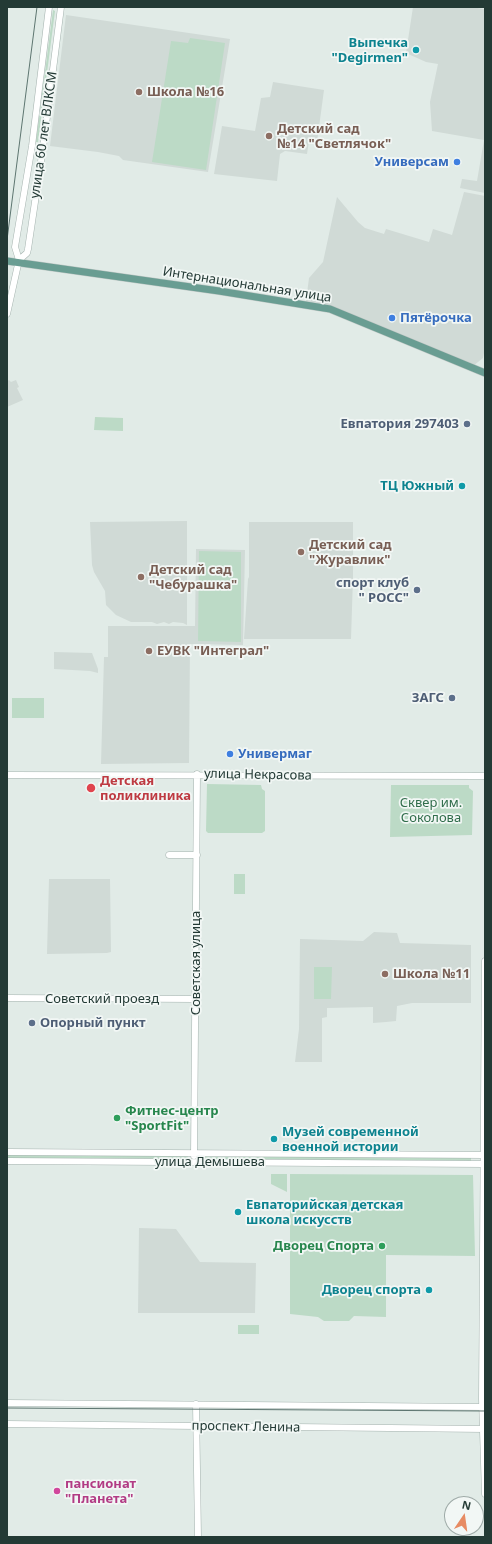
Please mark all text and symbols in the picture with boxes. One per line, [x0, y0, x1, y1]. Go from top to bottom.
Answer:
place label: Выпечка "Degirmen" [332, 35, 408, 66]
marker: Выпечка "Degirmen" [411, 45, 421, 55]
street label: улица 60 лет ВЛКСМ [27, 70, 61, 200]
place label: Школа №16 [147, 84, 224, 100]
marker: Школа №16 [134, 87, 144, 97]
place label: Детский сад №14 "Светлячок" [277, 121, 391, 152]
marker: Детский сад №14 "Светлячок" [264, 131, 274, 141]
place label: Универсам [374, 154, 449, 170]
marker: Универсам [452, 157, 462, 167]
street label: Интернациональная улица [162, 264, 332, 306]
place label: Пятёрочка [400, 310, 472, 326]
marker: Пятёрочка [387, 313, 397, 323]
place label: Евпатория 297403 [341, 416, 459, 432]
marker: Евпатория 297403 [462, 419, 472, 429]
place label: ТЦ Южный [380, 478, 454, 494]
marker: ТЦ Южный [457, 481, 467, 491]
place label: Детский сад "Журавлик" [309, 537, 392, 568]
marker: Детский сад "Журавлик" [296, 547, 306, 557]
place label: Детский сад "Чебурашка" [149, 562, 237, 593]
marker: Детский сад "Чебурашка" [136, 572, 146, 582]
place label: спорт клуб " РОСС" [336, 575, 409, 606]
marker: спорт клуб " РОСС" [412, 585, 422, 595]
place label: ЕУВК "Интеграл" [157, 643, 269, 659]
marker: ЕУВК "Интеграл" [144, 646, 154, 656]
place label: ЗАГС [412, 690, 444, 706]
marker: ЗАГС [447, 693, 457, 703]
place label: Универмаг [238, 746, 312, 762]
marker: Универмаг [225, 749, 235, 759]
street label: улица Некрасова [204, 766, 312, 784]
place label: Детская поликлиника [100, 773, 191, 804]
marker: Детская поликлиника [85, 782, 97, 794]
park label: Сквер им. Соколова [400, 795, 462, 826]
street label: Советская улица [188, 911, 204, 1015]
place label: Школа №11 [393, 966, 470, 982]
marker: Школа №11 [380, 969, 390, 979]
street label: Советский проезд [45, 991, 159, 1007]
place label: Опорный пункт [40, 1015, 146, 1031]
marker: Опорный пункт [27, 1018, 37, 1028]
place label: Фитнес-центр "SportFit" [125, 1103, 219, 1134]
marker: Фитнес-центр "SportFit" [112, 1113, 122, 1123]
place label: Музей современной военной истории [282, 1124, 419, 1155]
marker: Музей современной военной истории [269, 1134, 279, 1144]
street label: улица Демышева [155, 1154, 265, 1170]
place label: Евпаторийская детская школа искусств [246, 1197, 403, 1228]
marker: Евпаторийская детская школа искусств [233, 1207, 243, 1217]
place label: Дворец Спорта [273, 1238, 374, 1254]
marker: Дворец Спорта [377, 1241, 387, 1251]
place label: Дворец спорта [322, 1282, 421, 1298]
marker: Дворец спорта [424, 1285, 434, 1295]
street label: проспект Ленина [191, 1418, 301, 1436]
place label: пансионат "Планета" [65, 1476, 136, 1507]
marker: пансионат "Планета" [52, 1486, 62, 1496]
north arrow [444, 1496, 484, 1536]
text: N [461, 1496, 473, 1513]

